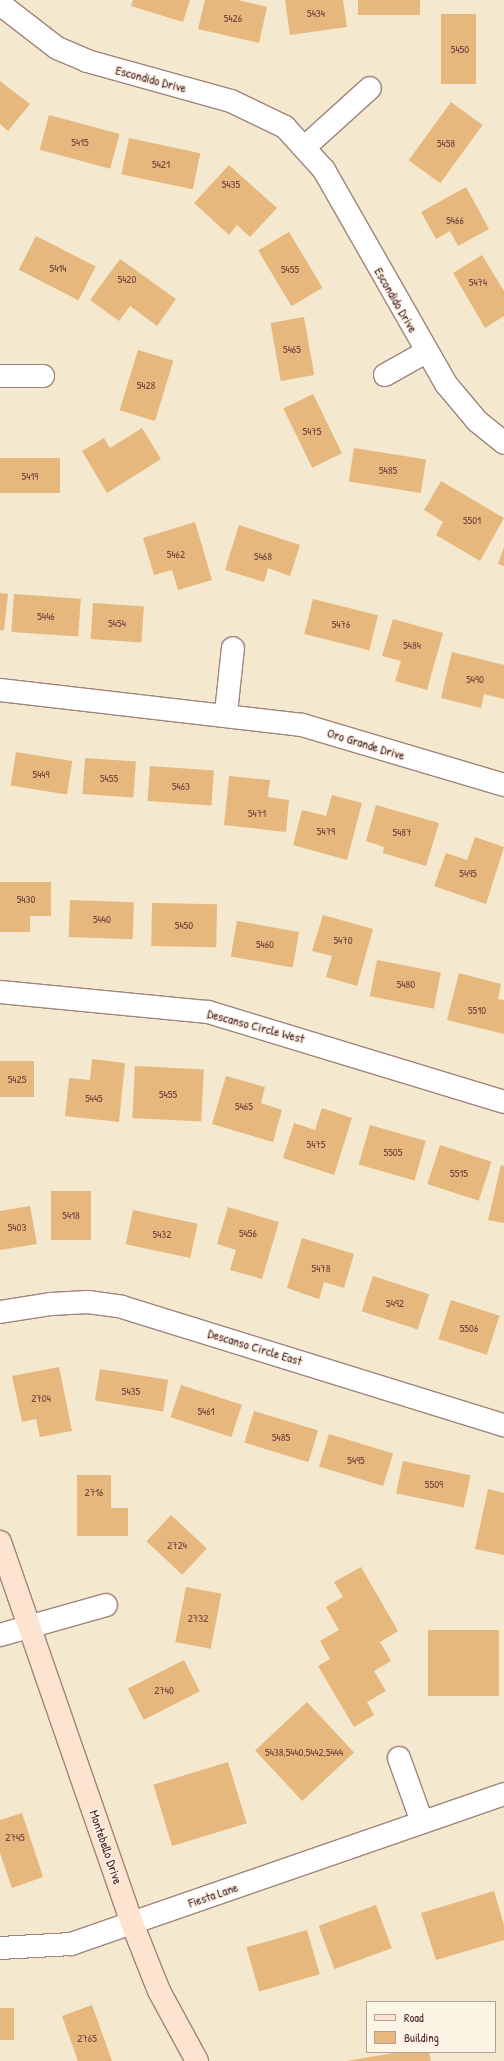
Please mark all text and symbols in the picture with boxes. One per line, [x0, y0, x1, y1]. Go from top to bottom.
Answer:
house number: 5434 [307, 6, 325, 20]
house number: 5426 [224, 11, 242, 25]
house number: 5450 [451, 42, 469, 56]
street label: Escondido Drive [114, 62, 188, 96]
house number: 5415 [71, 135, 89, 149]
house number: 5458 [437, 136, 455, 150]
house number: 5421 [152, 157, 170, 171]
house number: 5435 [222, 177, 240, 191]
house number: 5466 [446, 213, 464, 227]
house number: 5414 [50, 261, 66, 275]
house number: 5455 [281, 262, 299, 276]
street label: Escondido Drive [371, 265, 421, 335]
house number: 5420 [118, 272, 136, 286]
house number: 5474 [469, 275, 487, 289]
house number: 5465 [283, 342, 301, 356]
house number: 5428 [137, 378, 155, 392]
house number: 5475 [303, 424, 321, 438]
house number: 5485 [379, 463, 397, 477]
house number: 5419 [22, 469, 38, 483]
house number: 5501 [463, 513, 481, 527]
house number: 5462 [167, 547, 185, 561]
house number: 5468 [254, 549, 272, 563]
house number: 5446 [37, 609, 55, 623]
house number: 5454 [108, 616, 126, 630]
house number: 5476 [332, 617, 350, 631]
house number: 5484 [403, 638, 421, 652]
house number: 5490 [466, 672, 484, 686]
street label: Oro Grande Drive [325, 725, 407, 763]
house number: 5449 [33, 767, 49, 781]
house number: 5455 [100, 771, 118, 785]
house number: 5463 [172, 779, 190, 793]
house number: 5471 [248, 806, 266, 820]
house number: 5479 [317, 824, 335, 838]
house number: 5487 [393, 825, 411, 839]
house number: 5495 [459, 866, 477, 880]
house number: 5430 [17, 892, 35, 906]
house number: 5440 [93, 912, 111, 926]
house number: 5450 [175, 918, 193, 932]
house number: 5470 [333, 933, 353, 947]
house number: 5460 [256, 937, 274, 951]
house number: 5480 [397, 977, 415, 991]
house number: 5510 [468, 1003, 486, 1017]
street label: Descanso Circle West [206, 1006, 306, 1046]
house number: 5425 [8, 1072, 26, 1086]
house number: 5455 [159, 1087, 177, 1101]
house number: 5445 [85, 1091, 103, 1105]
house number: 5465 [235, 1099, 253, 1113]
house number: 5475 [307, 1137, 325, 1151]
house number: 5505 [384, 1145, 402, 1159]
house number: 5515 [450, 1166, 468, 1180]
house number: 5418 [62, 1208, 80, 1222]
house number: 5403 [8, 1220, 26, 1234]
house number: 5456 [239, 1226, 257, 1240]
house number: 5432 [153, 1227, 171, 1241]
house number: 5478 [312, 1261, 330, 1275]
house number: 5492 [386, 1296, 404, 1310]
house number: 5506 [460, 1321, 478, 1335]
street label: Descanso Circle East [206, 1325, 304, 1369]
house number: 5435 [122, 1384, 140, 1398]
house number: 2704 [31, 1391, 51, 1405]
house number: 5461 [197, 1404, 215, 1418]
house number: 5485 [272, 1430, 290, 1444]
house number: 5495 [347, 1453, 365, 1467]
house number: 5509 [425, 1477, 443, 1491]
house number: 2716 [85, 1485, 103, 1499]
house number: 2724 [167, 1538, 187, 1552]
house number: 2732 [188, 1611, 208, 1625]
house number: 2740 [154, 1683, 174, 1697]
house number: 5438,5440,5442,5444 [265, 1745, 343, 1759]
street label: Montebello Drive [86, 1808, 126, 1886]
house number: 2745 [5, 1830, 25, 1844]
street label: Fiesta Lane [186, 1879, 240, 1911]
legend [366, 2001, 496, 2053]
text: Road [404, 2009, 424, 2026]
text: Building [404, 2029, 439, 2046]
house number: 2765 [77, 2031, 97, 2045]

